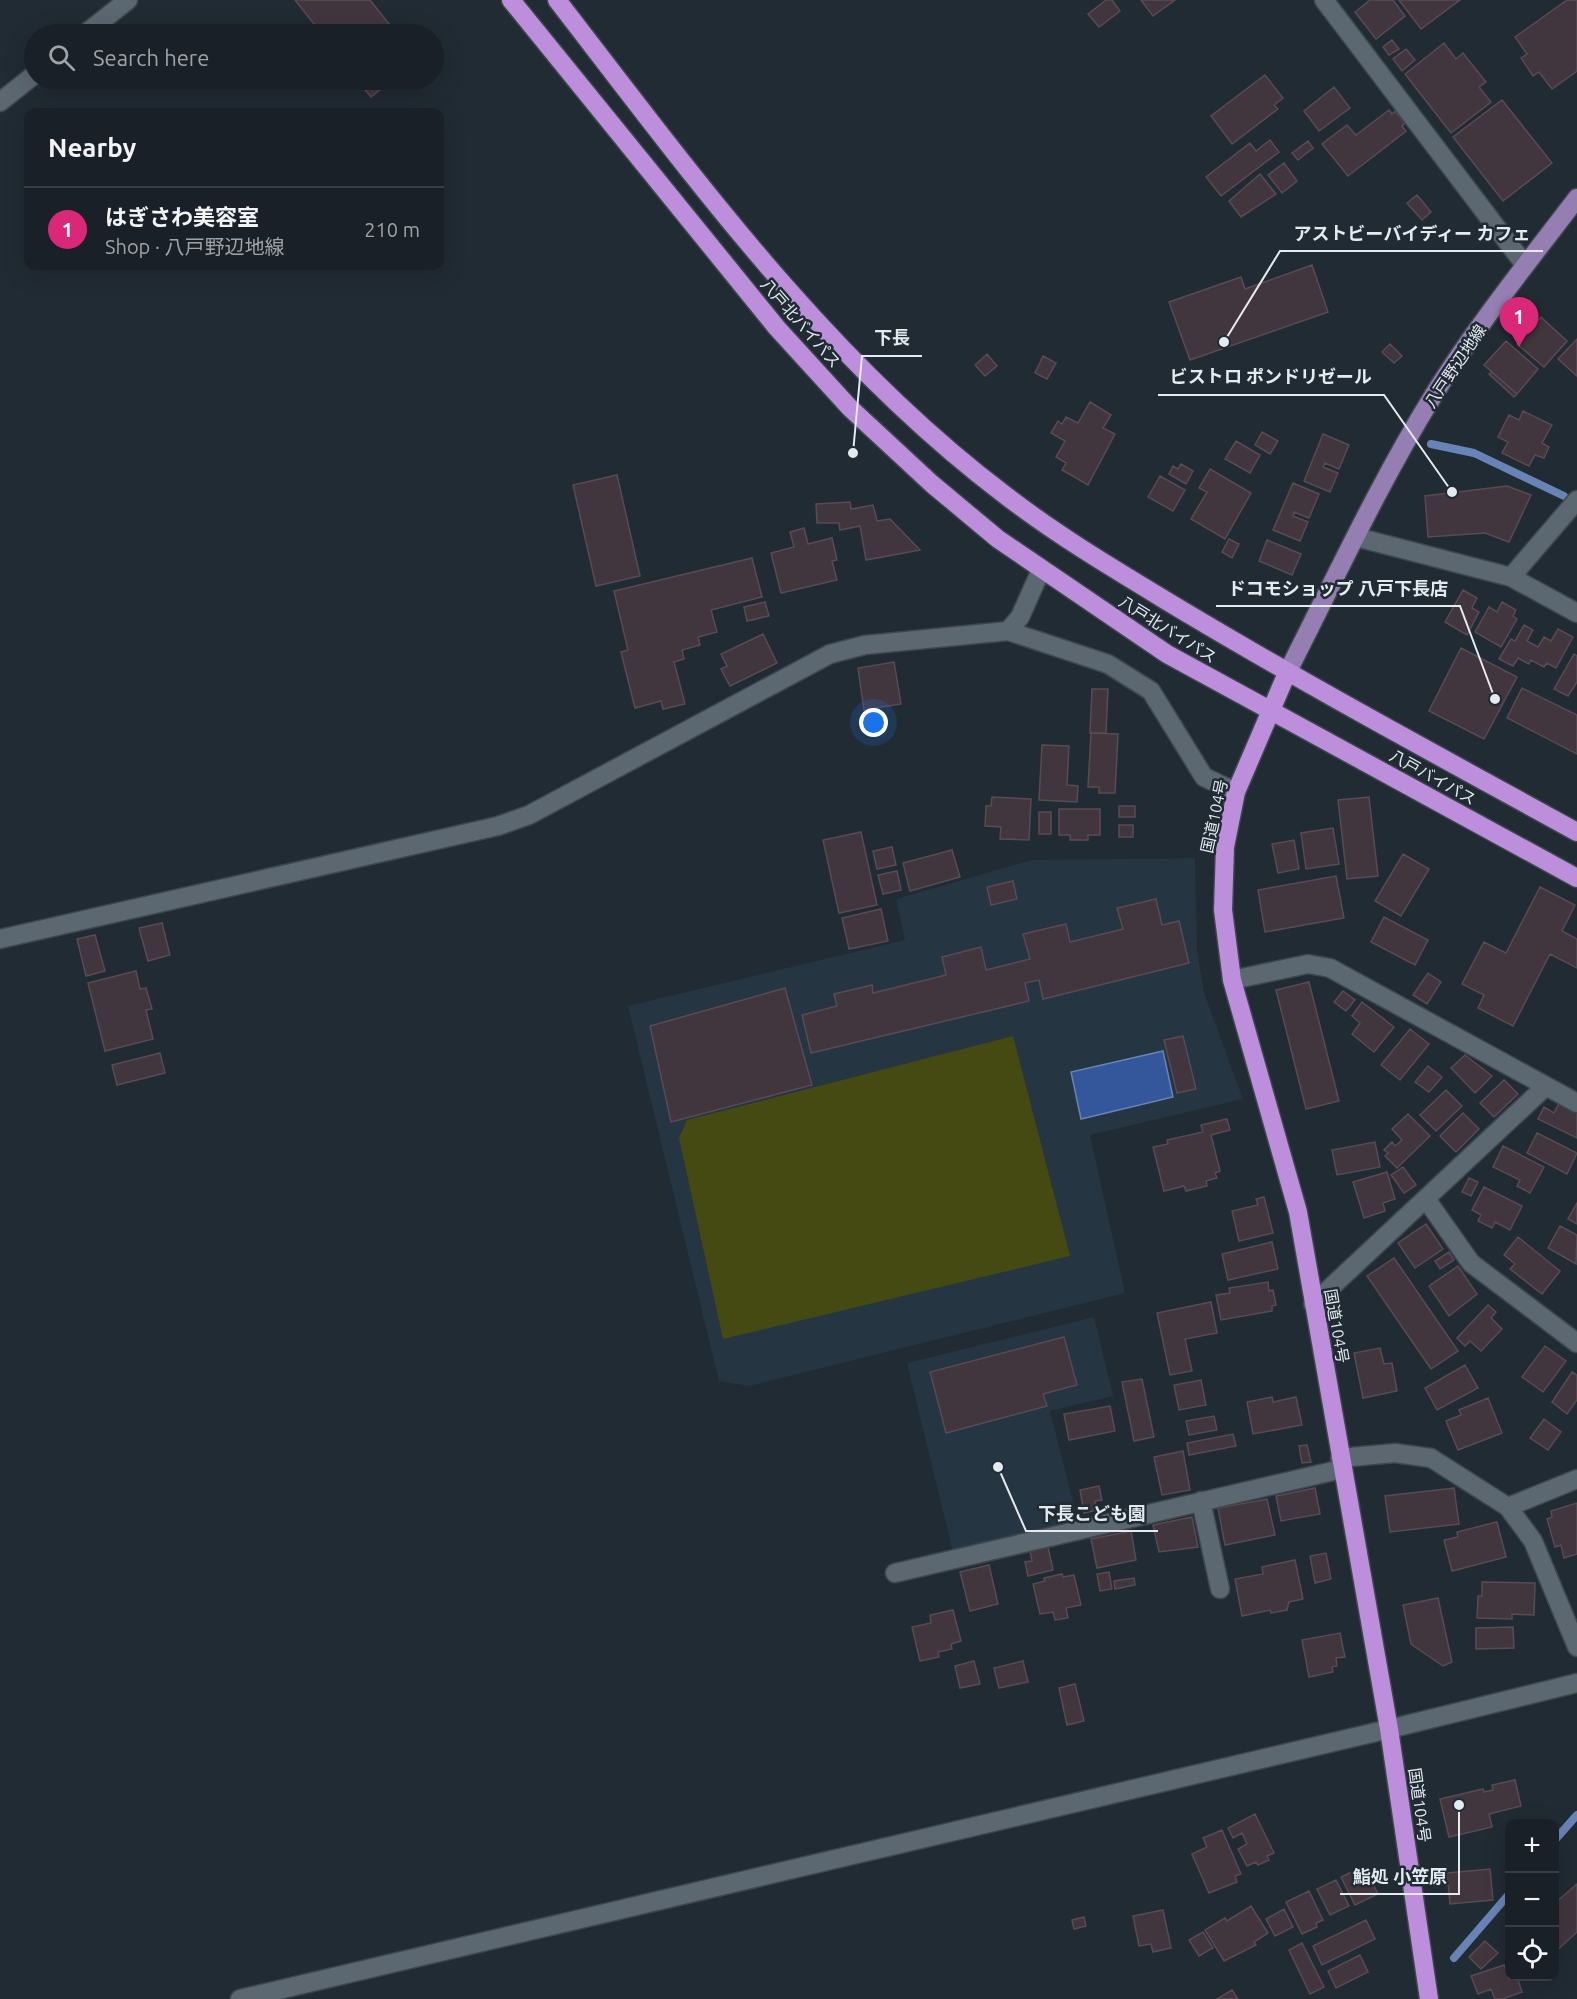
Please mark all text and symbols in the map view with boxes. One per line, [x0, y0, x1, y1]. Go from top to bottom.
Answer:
search box [24, 24, 444, 90]
icon: search [45, 41, 78, 74]
text: Search here [93, 45, 209, 70]
text: Nearby [48, 133, 136, 162]
text: はぎさわ美容室 [105, 204, 259, 229]
callout: アストビーバイディー カフェ [1280, 215, 1543, 251]
text: 1 [62, 218, 73, 241]
text: 210 m [364, 218, 420, 241]
text: アストビーバイディー カフェ [1294, 223, 1530, 243]
text: Shop · 八戸野辺地線 [105, 235, 284, 258]
street label: 八戸北バイパス [758, 275, 844, 371]
pin: 1 [1500, 298, 1538, 347]
callout: 下長 [862, 320, 922, 356]
street label: 八戸野辺地線 [1421, 321, 1489, 411]
text: 下長 [874, 327, 910, 347]
callout: ビストロ ポンドリゼール [1158, 359, 1384, 395]
text: ビストロ ポンドリゼール [1170, 366, 1372, 386]
callout: ドコモショップ 八戸下長店 [1216, 570, 1460, 606]
text: ドコモショップ 八戸下長店 [1228, 578, 1448, 598]
street label: 八戸北バイパス [1116, 592, 1220, 666]
your location [859, 708, 888, 737]
street label: 八戸バイパス [1387, 746, 1479, 808]
street label: 国道104号 [1197, 777, 1231, 855]
street label: 国道104号 [1322, 1287, 1352, 1365]
callout: 下長こども園 [1026, 1495, 1158, 1531]
text: 下長こども園 [1038, 1503, 1146, 1523]
street label: 国道104号 [1406, 1767, 1434, 1843]
map controls [1505, 1819, 1559, 1981]
button: + [1505, 1819, 1559, 1873]
callout: 鮨処 小笠原 [1340, 1858, 1459, 1894]
text: 鮨処 小笠原 [1353, 1866, 1447, 1886]
button: − [1505, 1873, 1559, 1927]
button: locate [1505, 1927, 1559, 1981]

